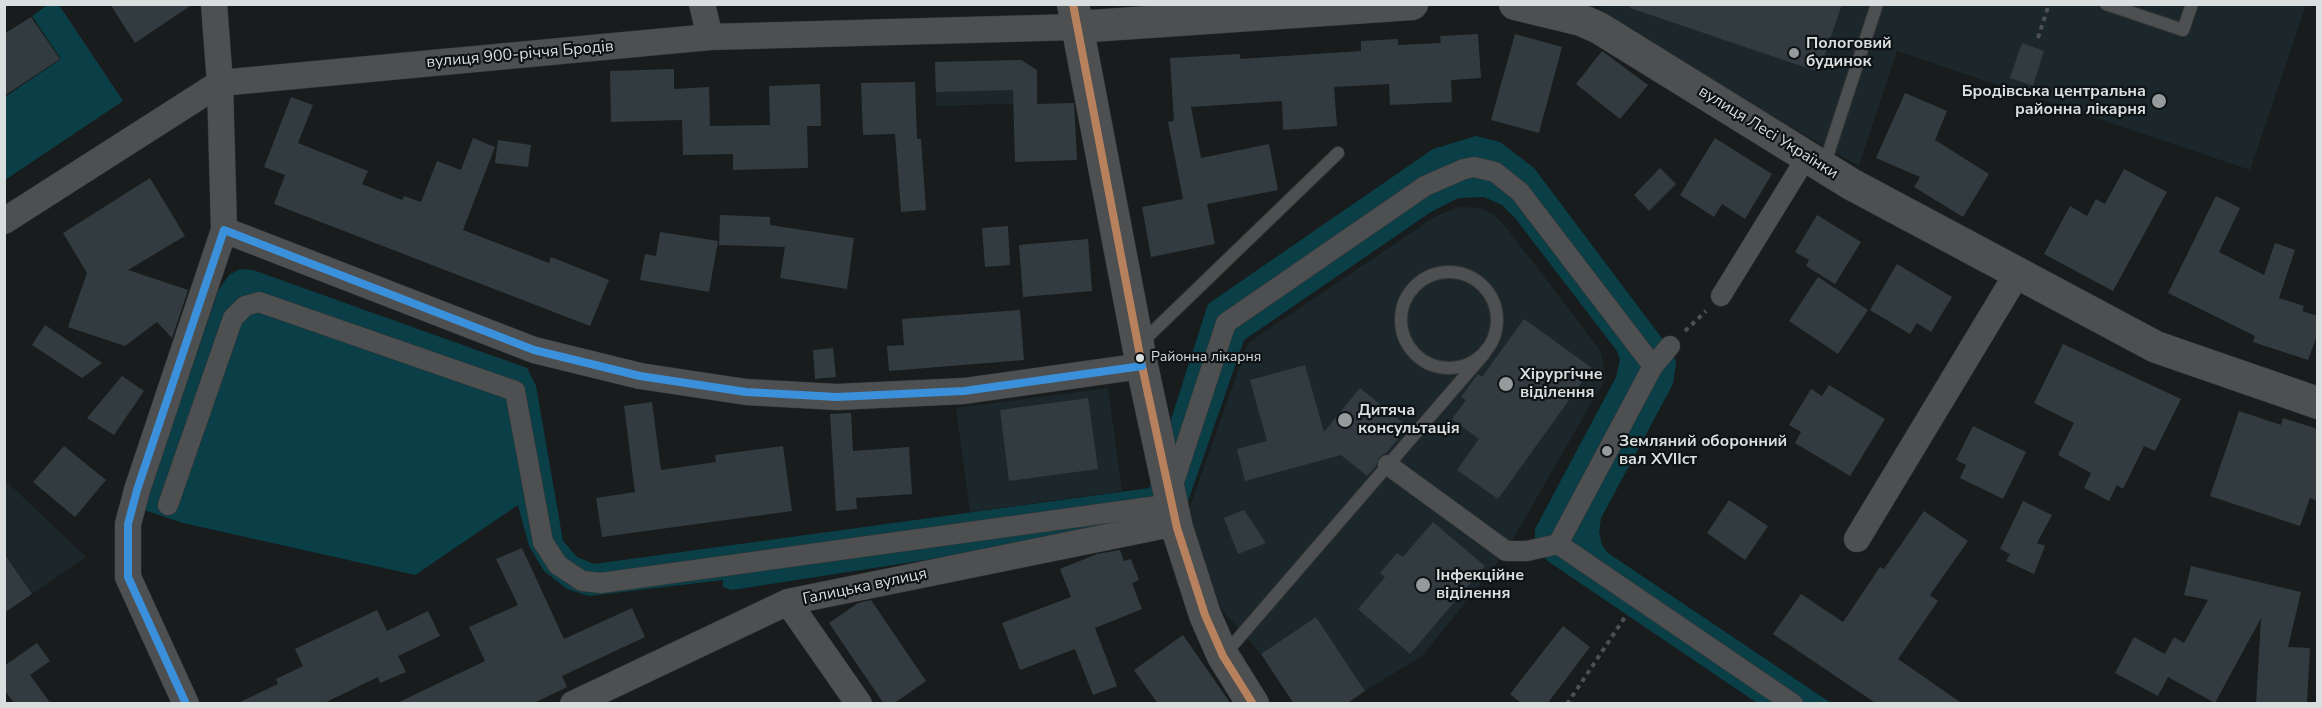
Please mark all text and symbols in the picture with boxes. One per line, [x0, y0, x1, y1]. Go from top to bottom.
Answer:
place label: Пологовий будинок [1806, 34, 1892, 72]
street label: вулиця 900-річчя Бродів [426, 37, 614, 73]
marker: Пологовий будинок [1787, 46, 1801, 60]
street label: вулиця Лесі Українки [1695, 82, 1841, 184]
place label: Бродівська центральна районна лікарня [1962, 82, 2146, 120]
marker: Бродівська центральна районна лікарня [2150, 92, 2168, 110]
place label: Районна лікарня [1151, 350, 1261, 366]
marker: Районна лікарня [1134, 352, 1146, 364]
place label: Хірургічне віділення [1520, 365, 1603, 403]
marker: Хірургічне віділення [1497, 375, 1515, 393]
place label: Дитяча консультація [1358, 401, 1460, 439]
marker: Дитяча консультація [1336, 411, 1354, 429]
place label: Земляний оборонний вал XVIIст [1619, 432, 1787, 470]
marker: Земляний оборонний вал XVIIст [1600, 444, 1614, 458]
street label: Галицька вулиця [801, 564, 929, 610]
place label: Інфекційне віділення [1436, 566, 1524, 604]
marker: Інфекційне віділення [1414, 576, 1432, 594]

